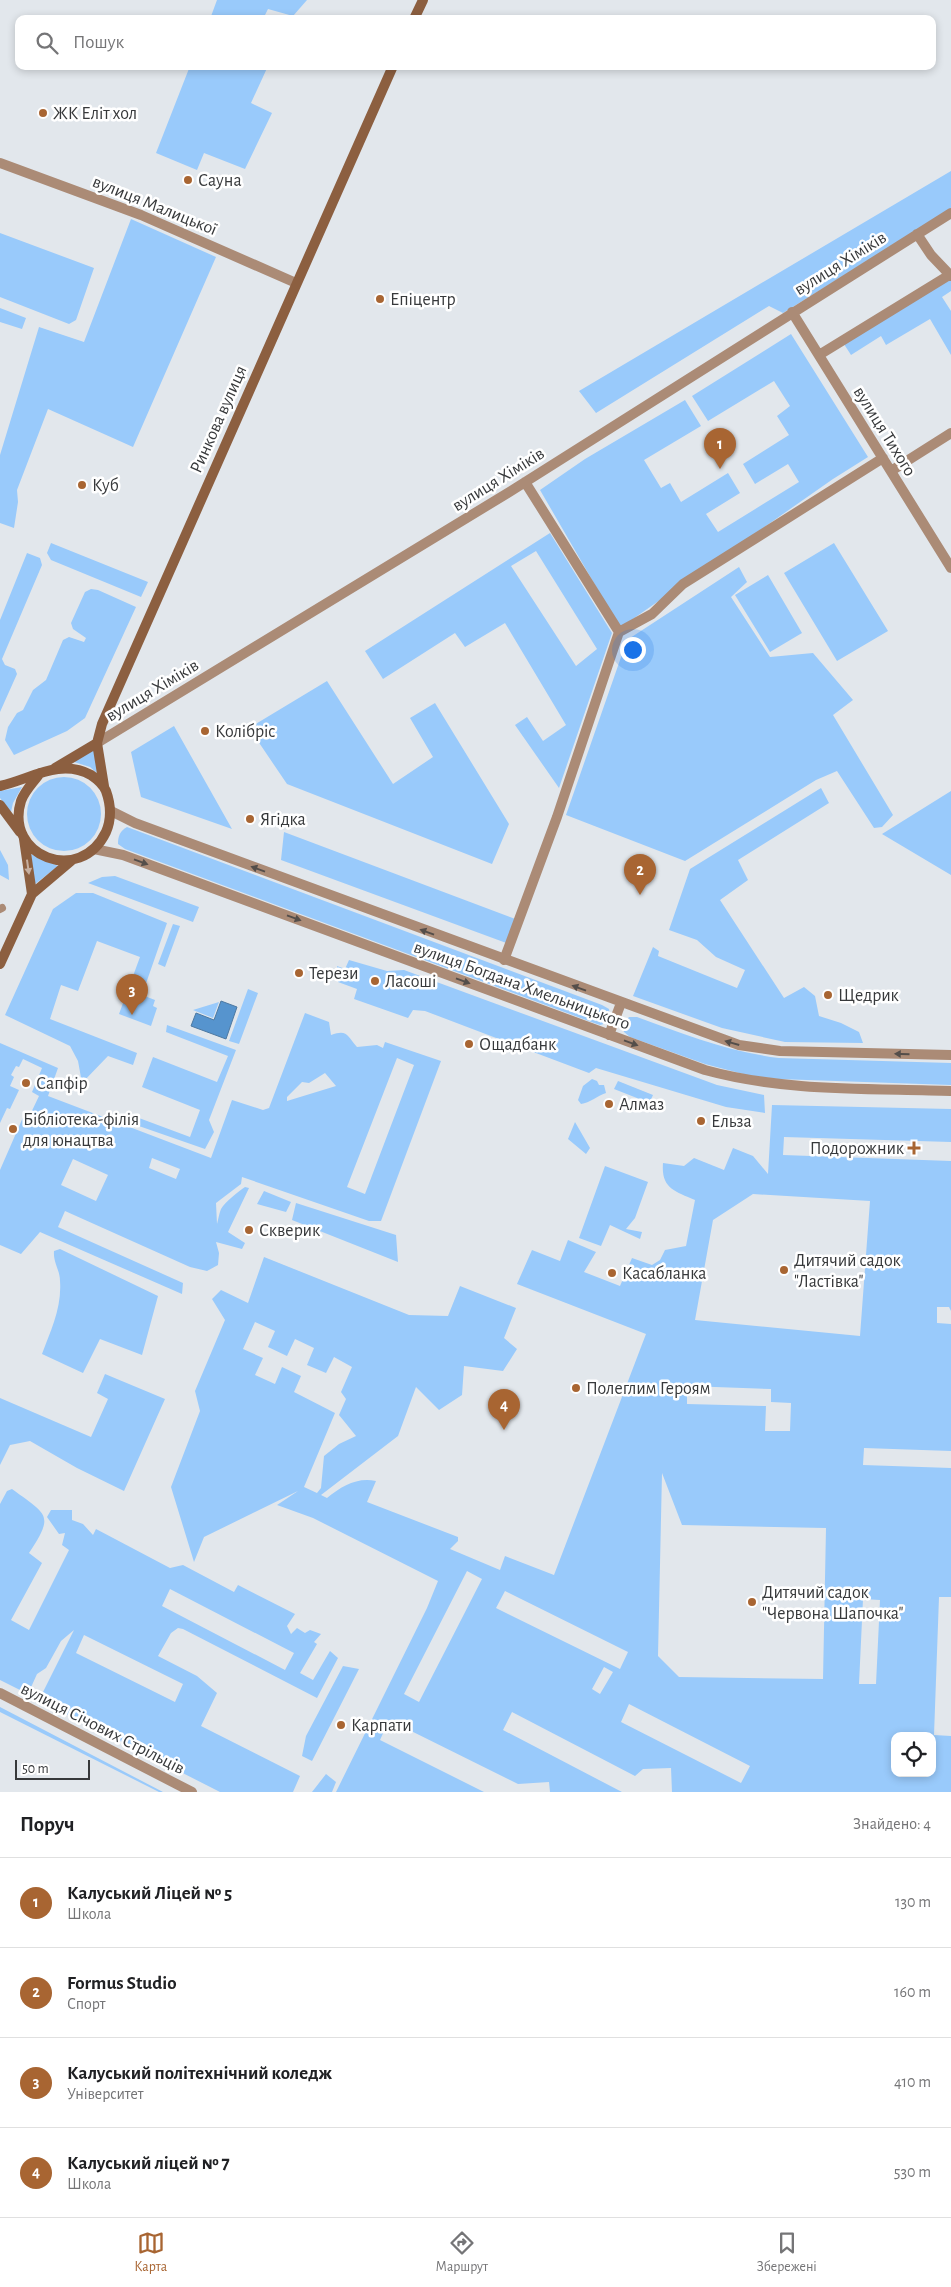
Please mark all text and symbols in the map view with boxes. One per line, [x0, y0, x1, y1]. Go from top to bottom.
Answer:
search box [15, 15, 936, 70]
icon: search [33, 29, 61, 57]
text: Пошук [73, 33, 124, 52]
place label: ЖК Еліт хол [53, 105, 137, 123]
marker: ЖК Еліт хол [37, 107, 49, 119]
place label: Сауна [198, 172, 242, 190]
street label: вулиця Малицької [90, 173, 219, 239]
marker: Сауна [182, 174, 194, 186]
street label: вулиця Хіміків [791, 228, 890, 299]
place label: Епіцентр [390, 291, 456, 309]
marker: Епіцентр [374, 293, 386, 305]
street label: Ринкова вулиця [187, 363, 251, 476]
street label: вулиця Тихого [850, 384, 919, 479]
pin: 1 [704, 428, 736, 469]
street label: вулиця Хіміків [449, 444, 548, 515]
place label: Куб [92, 476, 119, 495]
marker: Куб [76, 479, 88, 491]
your location [620, 637, 646, 663]
street label: вулиця Хіміків [103, 656, 202, 726]
place label: Колібріс [215, 722, 276, 741]
marker: Колібріс [199, 725, 211, 737]
place label: Ягідка [260, 811, 306, 829]
marker: Ягідка [244, 813, 256, 825]
pin: 2 [624, 854, 656, 895]
one-way arrow [24, 859, 32, 875]
one-way arrow [134, 859, 149, 866]
one-way arrow [250, 865, 265, 873]
one-way arrow [287, 914, 302, 922]
one-way arrow [420, 927, 434, 935]
street label: вулиця Богдана Хмельницького [411, 938, 632, 1033]
place label: Терези [309, 965, 358, 983]
marker: Терези [293, 967, 305, 979]
place label: Ласоші [385, 973, 436, 991]
pin: 3 [116, 974, 148, 1015]
marker: Ласоші [369, 975, 381, 987]
one-way arrow [455, 978, 470, 985]
one-way arrow [572, 984, 587, 991]
place label: Щедрик [838, 987, 900, 1005]
marker: Щедрик [822, 989, 834, 1001]
place label: Ощадбанк [479, 1035, 557, 1054]
marker: Ощадбанк [463, 1038, 475, 1050]
one-way arrow [725, 1039, 740, 1047]
one-way arrow [624, 1040, 639, 1047]
one-way arrow [894, 1050, 910, 1058]
place label: Сапфір [36, 1075, 88, 1093]
marker: Сапфір [20, 1077, 32, 1089]
place label: Алмаз [619, 1096, 664, 1114]
marker: Алмаз [603, 1098, 615, 1110]
place label: Бібліотека-філія для юнацтва [23, 1110, 139, 1150]
place label: Ельза [711, 1113, 752, 1131]
marker: Ельза [695, 1115, 707, 1127]
marker: Бібліотека-філія для юнацтва [7, 1123, 19, 1135]
place label: Подорожник [810, 1140, 905, 1158]
marker: Подорожник [908, 1142, 920, 1154]
place label: Скверик [259, 1222, 321, 1240]
marker: Скверик [243, 1224, 255, 1236]
place label: Дитячий садок "Ластівка" [794, 1252, 901, 1291]
place label: Касабланка [622, 1264, 706, 1283]
marker: Дитячий садок "Ластівка" [778, 1264, 790, 1276]
marker: Касабланка [606, 1267, 618, 1279]
place label: Полеглим Героям [586, 1380, 711, 1398]
marker: Полеглим Героям [570, 1382, 582, 1394]
pin: 4 [488, 1389, 520, 1430]
place label: Дитячий садок "Червона Шапочка" [762, 1584, 904, 1623]
marker: Дитячий садок "Червона Шапочка" [746, 1596, 758, 1608]
street label: вулиця Січових Стрільців [18, 1680, 187, 1778]
place label: Карпати [351, 1717, 412, 1735]
marker: Карпати [335, 1719, 347, 1731]
map controls [891, 1732, 936, 1777]
button: locate [891, 1732, 936, 1777]
scale bar [15, 1757, 90, 1780]
text: 50 m [22, 1762, 49, 1776]
text: Поруч [20, 1814, 74, 1835]
text: Знайдено: 4 [853, 1816, 931, 1832]
text: Калуський Ліцей № 5 [67, 1884, 232, 1903]
text: 1 [33, 1894, 39, 1910]
text: 130 m [895, 1894, 931, 1910]
text: Школа [67, 1906, 111, 1922]
text: Formus Studio [67, 1974, 177, 1993]
text: 2 [32, 1984, 40, 2000]
text: 160 m [894, 1984, 931, 2000]
text: Спорт [67, 1996, 106, 2012]
text: Калуський політехнічний коледж [67, 2064, 332, 2083]
text: 3 [33, 2074, 39, 2090]
text: 410 m [894, 2074, 931, 2090]
text: Університет [67, 2086, 144, 2102]
text: Калуський ліцей № 7 [67, 2154, 230, 2173]
text: 4 [32, 2164, 40, 2180]
text: 530 m [894, 2164, 931, 2180]
text: Школа [67, 2176, 111, 2192]
tab: Карта [134, 2229, 167, 2276]
tab: Маршрут [436, 2229, 488, 2276]
tab: Збережені [757, 2229, 817, 2276]

